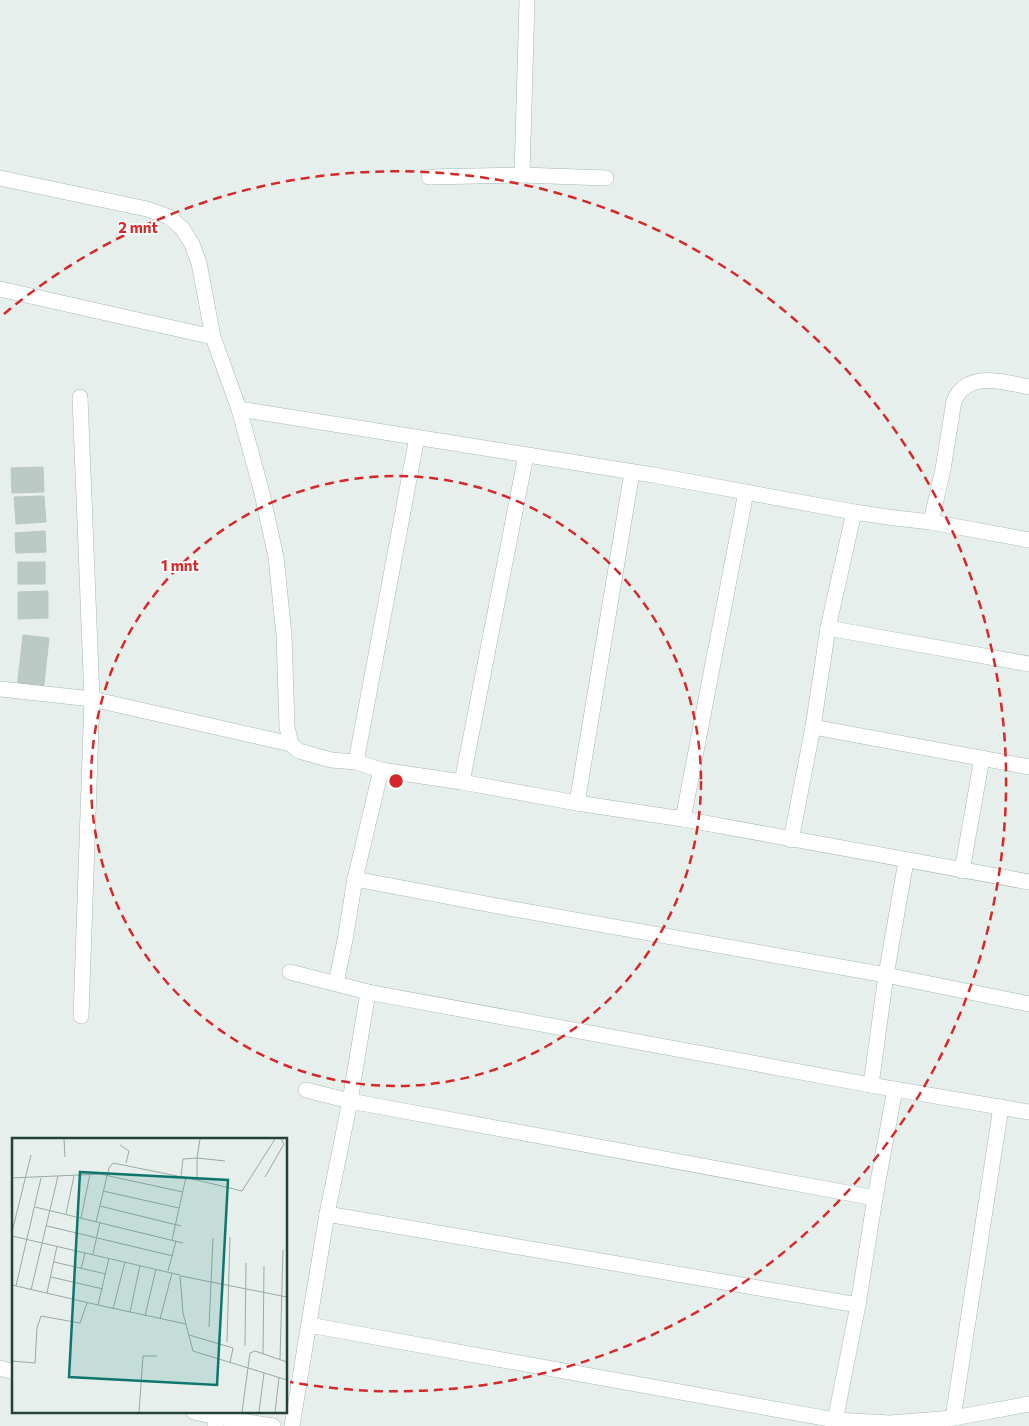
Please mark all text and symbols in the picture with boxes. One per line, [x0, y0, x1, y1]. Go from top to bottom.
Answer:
text: 2 mnt [118, 218, 158, 236]
text: 1 mnt [161, 556, 199, 574]
centre of rings [387, 772, 405, 790]
inset map [12, 1138, 288, 1414]

